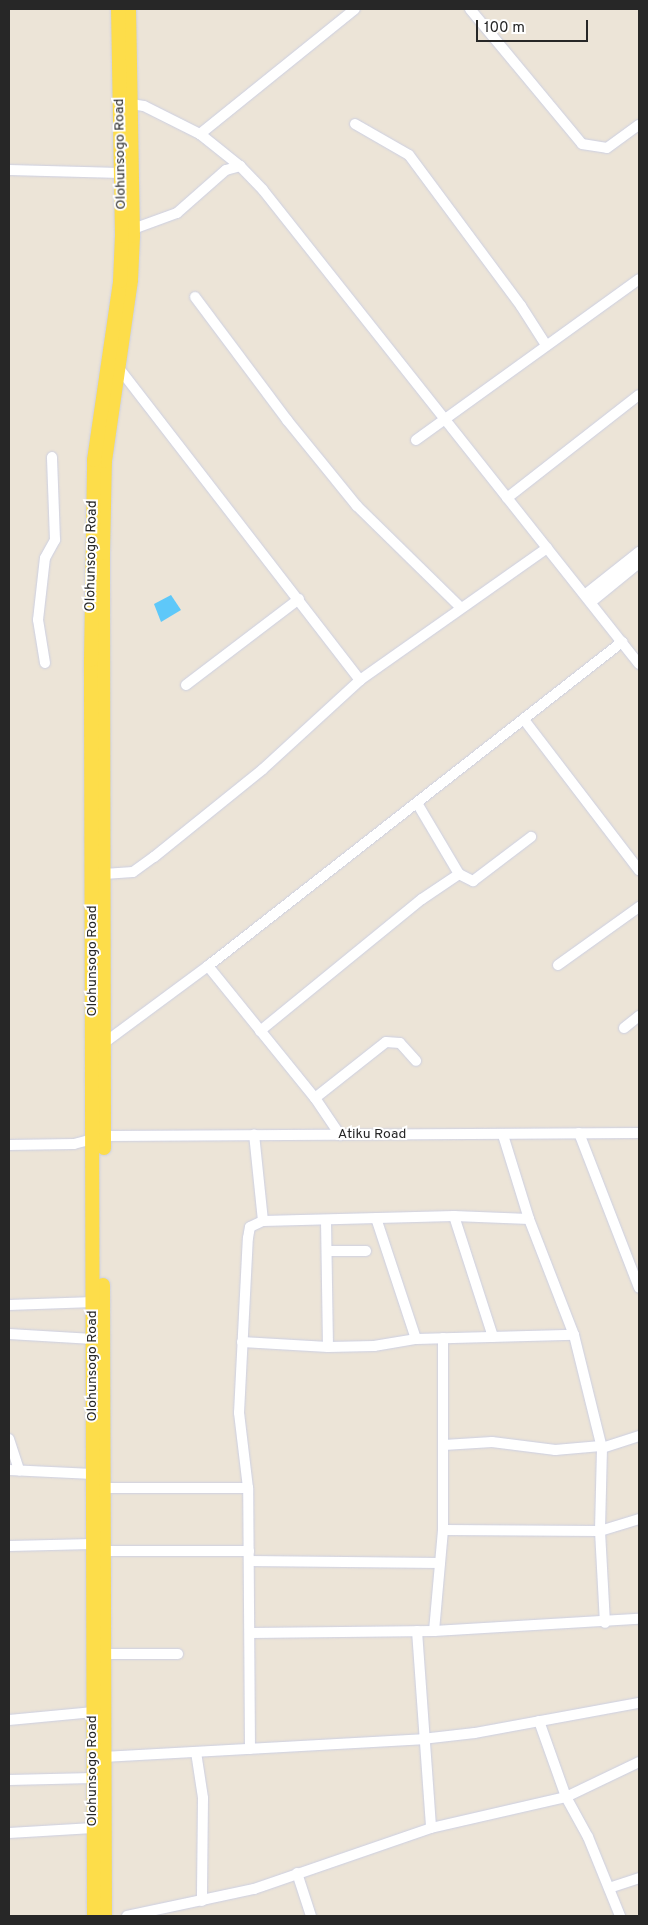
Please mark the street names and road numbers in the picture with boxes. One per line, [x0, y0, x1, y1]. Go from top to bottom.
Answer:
street label: Olohunsogo Road [112, 98, 130, 210]
street label: Olohunsogo Road [83, 500, 101, 612]
street label: Olohunsogo Road [85, 905, 101, 1017]
street label: Atiku Road [338, 1127, 406, 1143]
street label: Olohunsogo Road [85, 1310, 101, 1422]
street label: Olohunsogo Road [85, 1715, 101, 1827]

